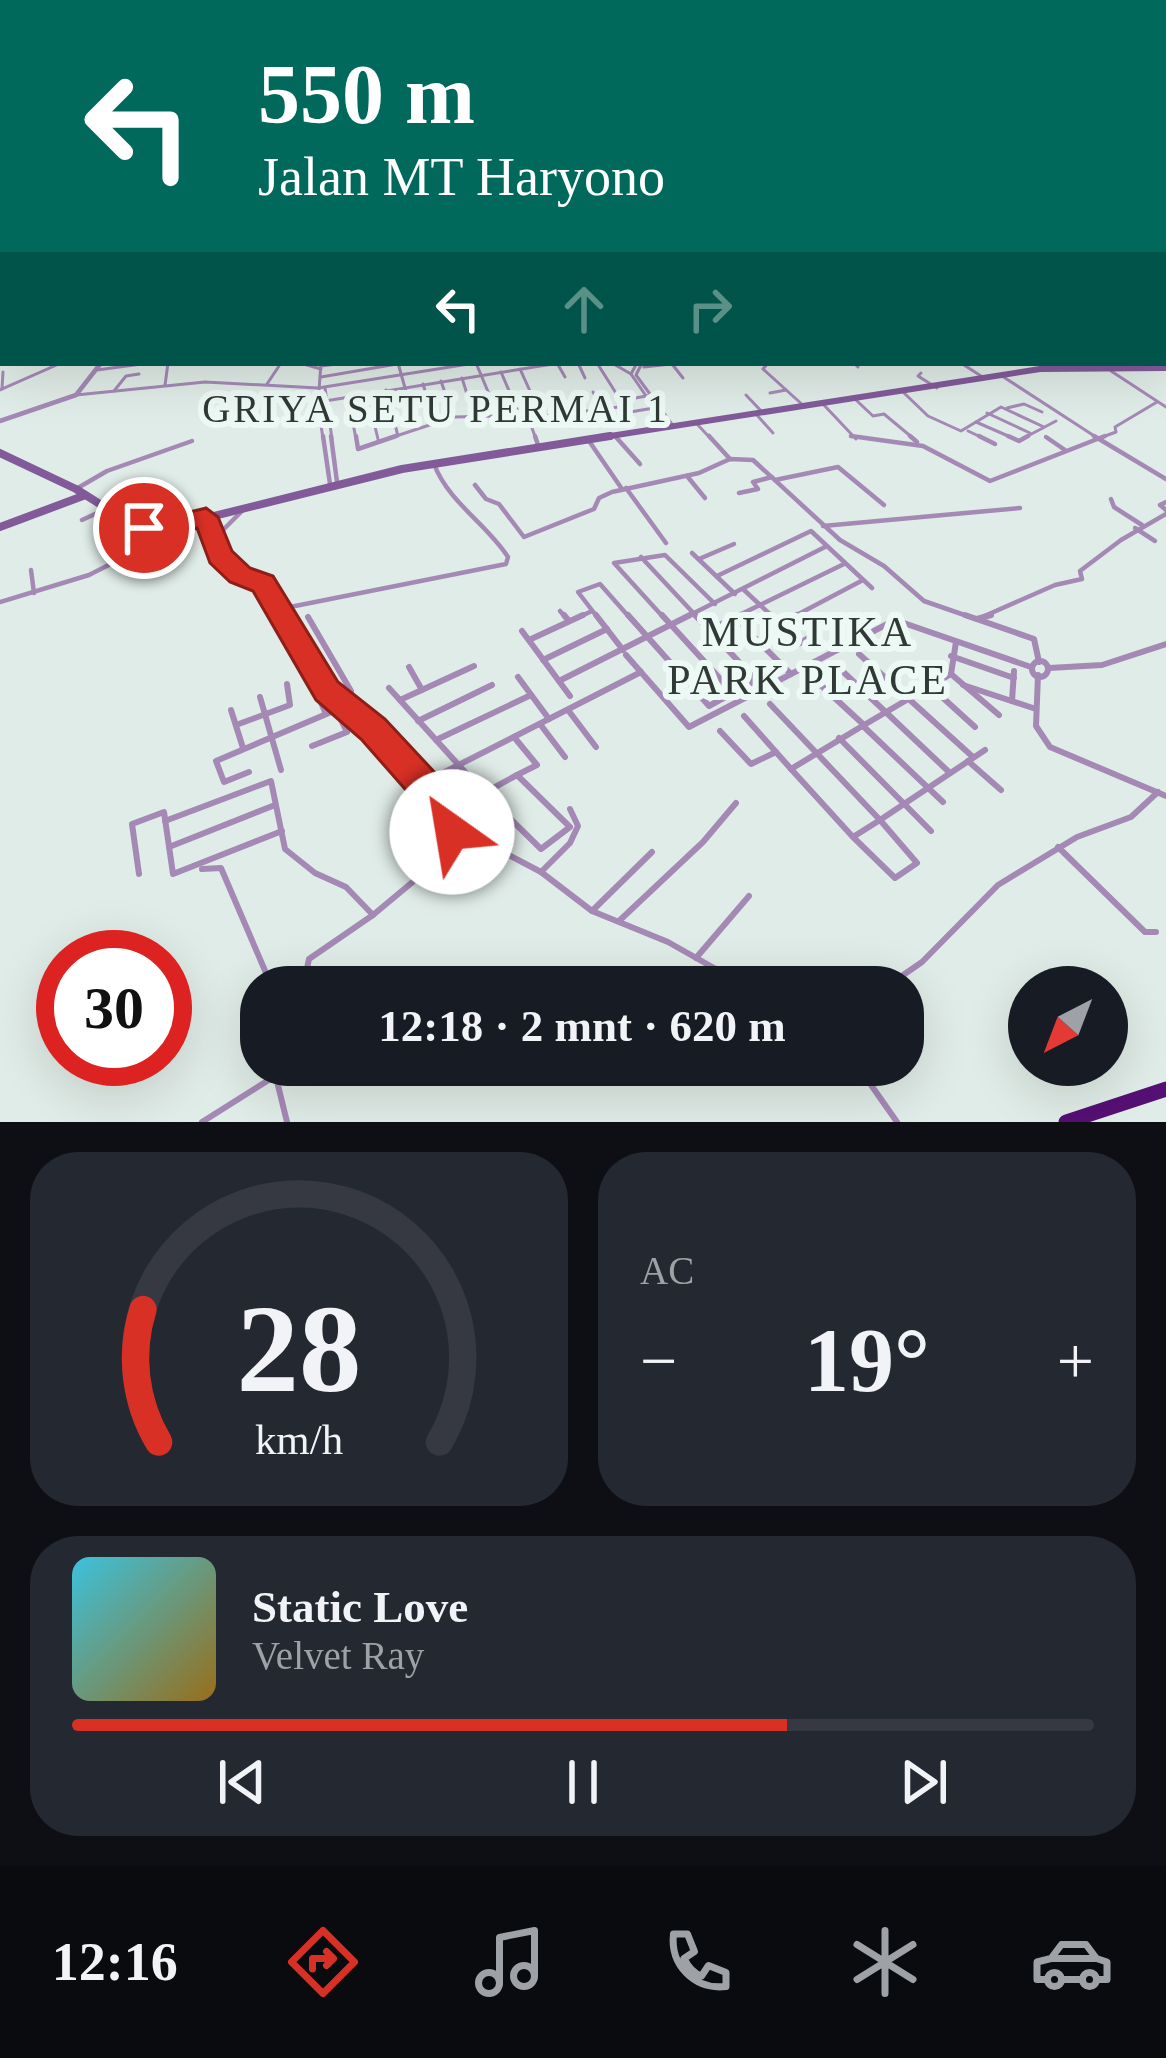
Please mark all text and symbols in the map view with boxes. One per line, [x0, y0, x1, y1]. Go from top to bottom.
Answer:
icon: left [60, 48, 216, 204]
text: 550 m [258, 48, 475, 141]
text: Jalan MT Haryono [258, 147, 665, 207]
icon: left [425, 276, 491, 342]
icon: ahead [551, 276, 617, 342]
icon: right [677, 276, 743, 342]
district label: GRIYA SETU PERMAI 1 [202, 387, 670, 430]
pin [93, 477, 195, 579]
icon: arrive [111, 495, 177, 561]
district label: MUSTIKA PARK PLACE [667, 609, 949, 703]
position arrow [389, 769, 515, 895]
speed limit sign: 30 [36, 930, 192, 1086]
north arrow [1008, 966, 1128, 1086]
map controls [1008, 966, 1128, 1086]
text: 12:18 · 2 mnt · 620 m [378, 1001, 786, 1051]
text: AC [640, 1249, 694, 1292]
text: 28 [237, 1280, 361, 1418]
text: 19° [804, 1311, 930, 1410]
text: − [640, 1324, 677, 1397]
text: + [1057, 1324, 1094, 1397]
text: km/h [255, 1416, 343, 1463]
text: Static Love [252, 1582, 468, 1632]
text: Velvet Ray [252, 1634, 424, 1677]
icon: previous [209, 1749, 275, 1815]
icon: pause [550, 1749, 616, 1815]
icon: next [891, 1749, 957, 1815]
icon: directions [281, 1920, 365, 2004]
icon: music [468, 1920, 552, 2004]
icon: phone [656, 1920, 740, 2004]
icon: climate [843, 1920, 927, 2004]
icon: car [1030, 1920, 1114, 2004]
text: 12:16 [52, 1932, 178, 1992]

